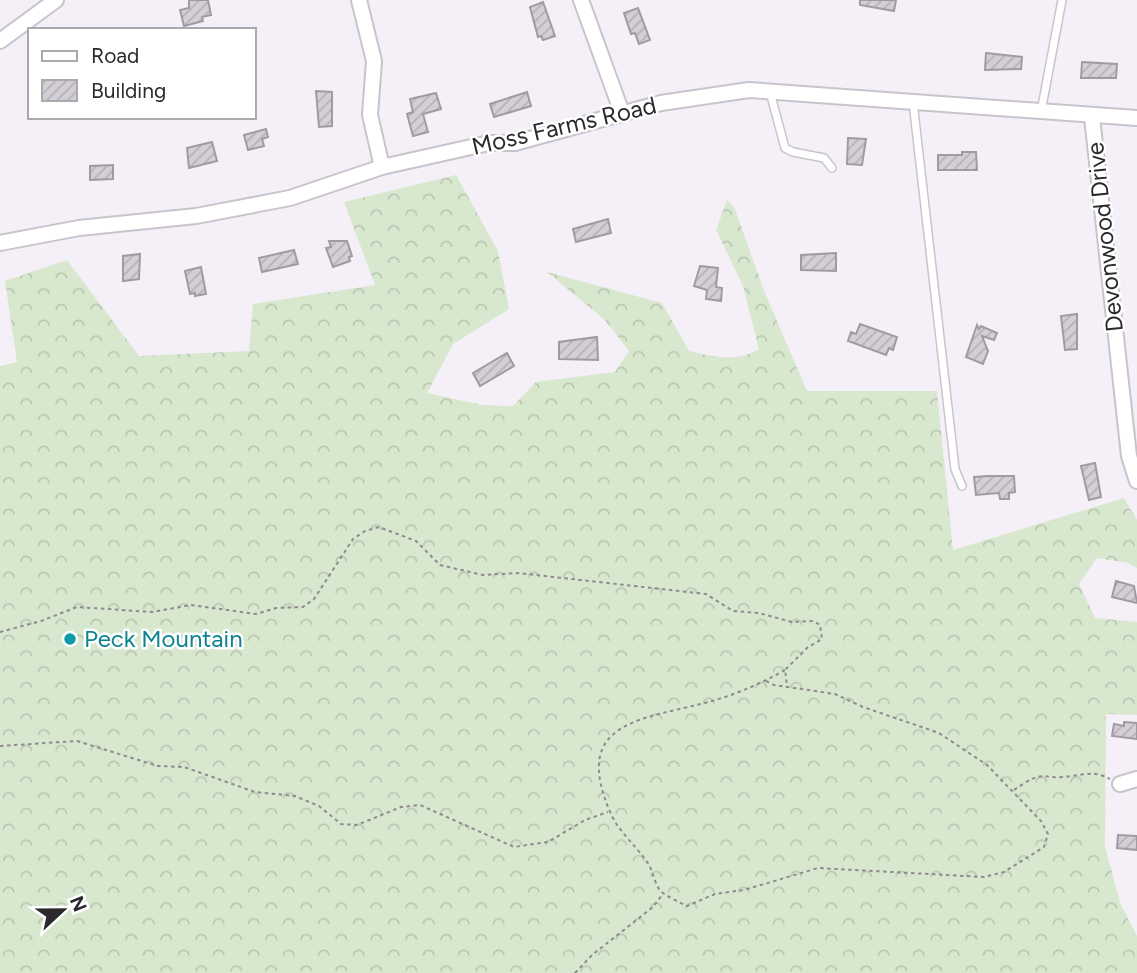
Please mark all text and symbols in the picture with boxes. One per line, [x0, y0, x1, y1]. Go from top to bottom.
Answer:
legend [28, 28, 256, 119]
text: Road [91, 43, 139, 68]
text: Building [91, 78, 166, 103]
street label: Moss Farms Road [469, 90, 659, 161]
street label: Devonwood Drive [1080, 141, 1129, 333]
place label: Peck Mountain [84, 624, 243, 653]
marker: Peck Mountain [62, 631, 78, 647]
north arrow [28, 875, 98, 945]
text: N [65, 893, 92, 915]

